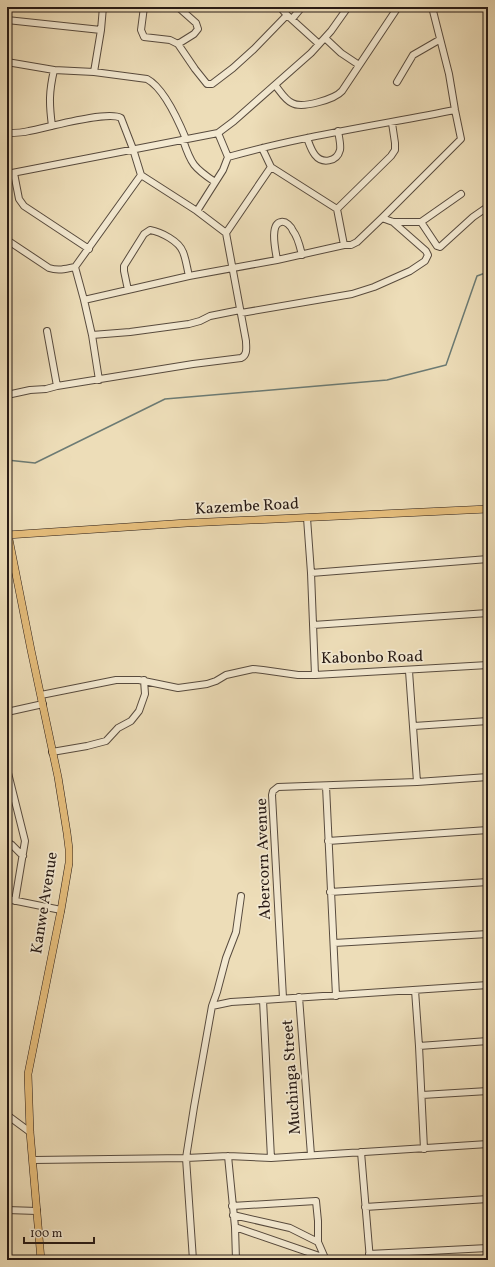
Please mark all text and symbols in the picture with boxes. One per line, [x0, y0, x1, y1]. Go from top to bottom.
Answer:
street label: Kazembe Road [194, 493, 300, 521]
street label: Kabonbo Road [321, 646, 423, 670]
street label: Abercorn Avenue [251, 798, 277, 920]
street label: Kanwe Avenue [26, 850, 64, 956]
street label: Muchinga Street [277, 1018, 307, 1135]
scale bar [24, 1219, 94, 1245]
text: 100 m [30, 1226, 63, 1242]

